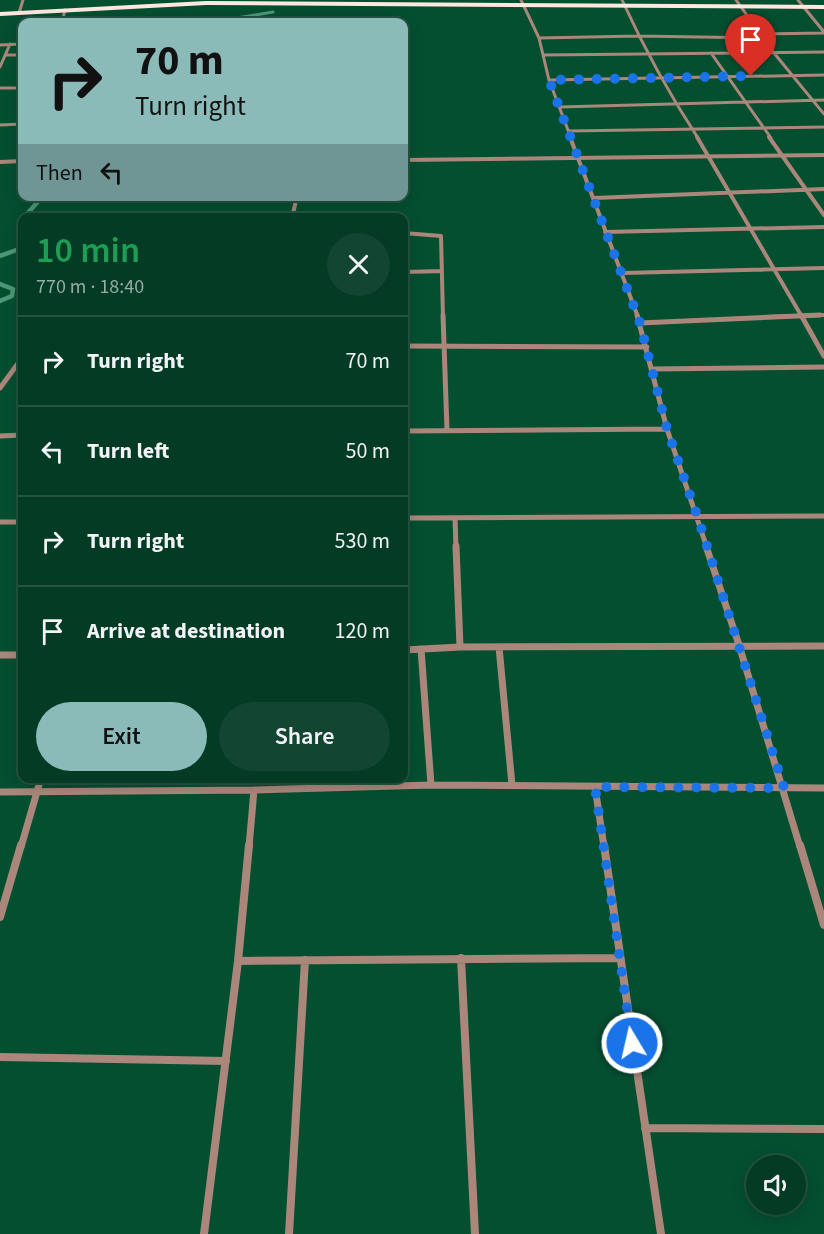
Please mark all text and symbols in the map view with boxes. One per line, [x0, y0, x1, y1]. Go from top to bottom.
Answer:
pin [725, 14, 776, 76]
icon: arrive [734, 23, 767, 56]
text: 70 m [135, 31, 224, 91]
icon: right [36, 42, 114, 120]
text: Turn right [135, 87, 246, 126]
icon: left [95, 156, 128, 189]
text: Then [36, 157, 83, 189]
text: 10 min [36, 225, 140, 276]
button: close [327, 233, 390, 296]
text: 770 m · 18:40 [36, 273, 144, 301]
icon: right [36, 345, 69, 378]
text: Turn right [87, 345, 184, 377]
text: 70 m [345, 345, 390, 377]
icon: left [36, 435, 69, 468]
text: Turn left [87, 435, 169, 467]
text: 50 m [345, 435, 390, 467]
icon: right [36, 525, 69, 558]
text: Turn right [87, 525, 184, 557]
text: 530 m [335, 525, 390, 557]
icon: arrive [36, 615, 69, 648]
text: Arrive at destination [87, 615, 285, 647]
text: 120 m [335, 615, 390, 647]
button: Exit [36, 702, 207, 771]
button: Share [219, 702, 390, 771]
position arrow [600, 1011, 664, 1075]
map controls [746, 1155, 806, 1215]
button: sound [746, 1155, 806, 1215]

